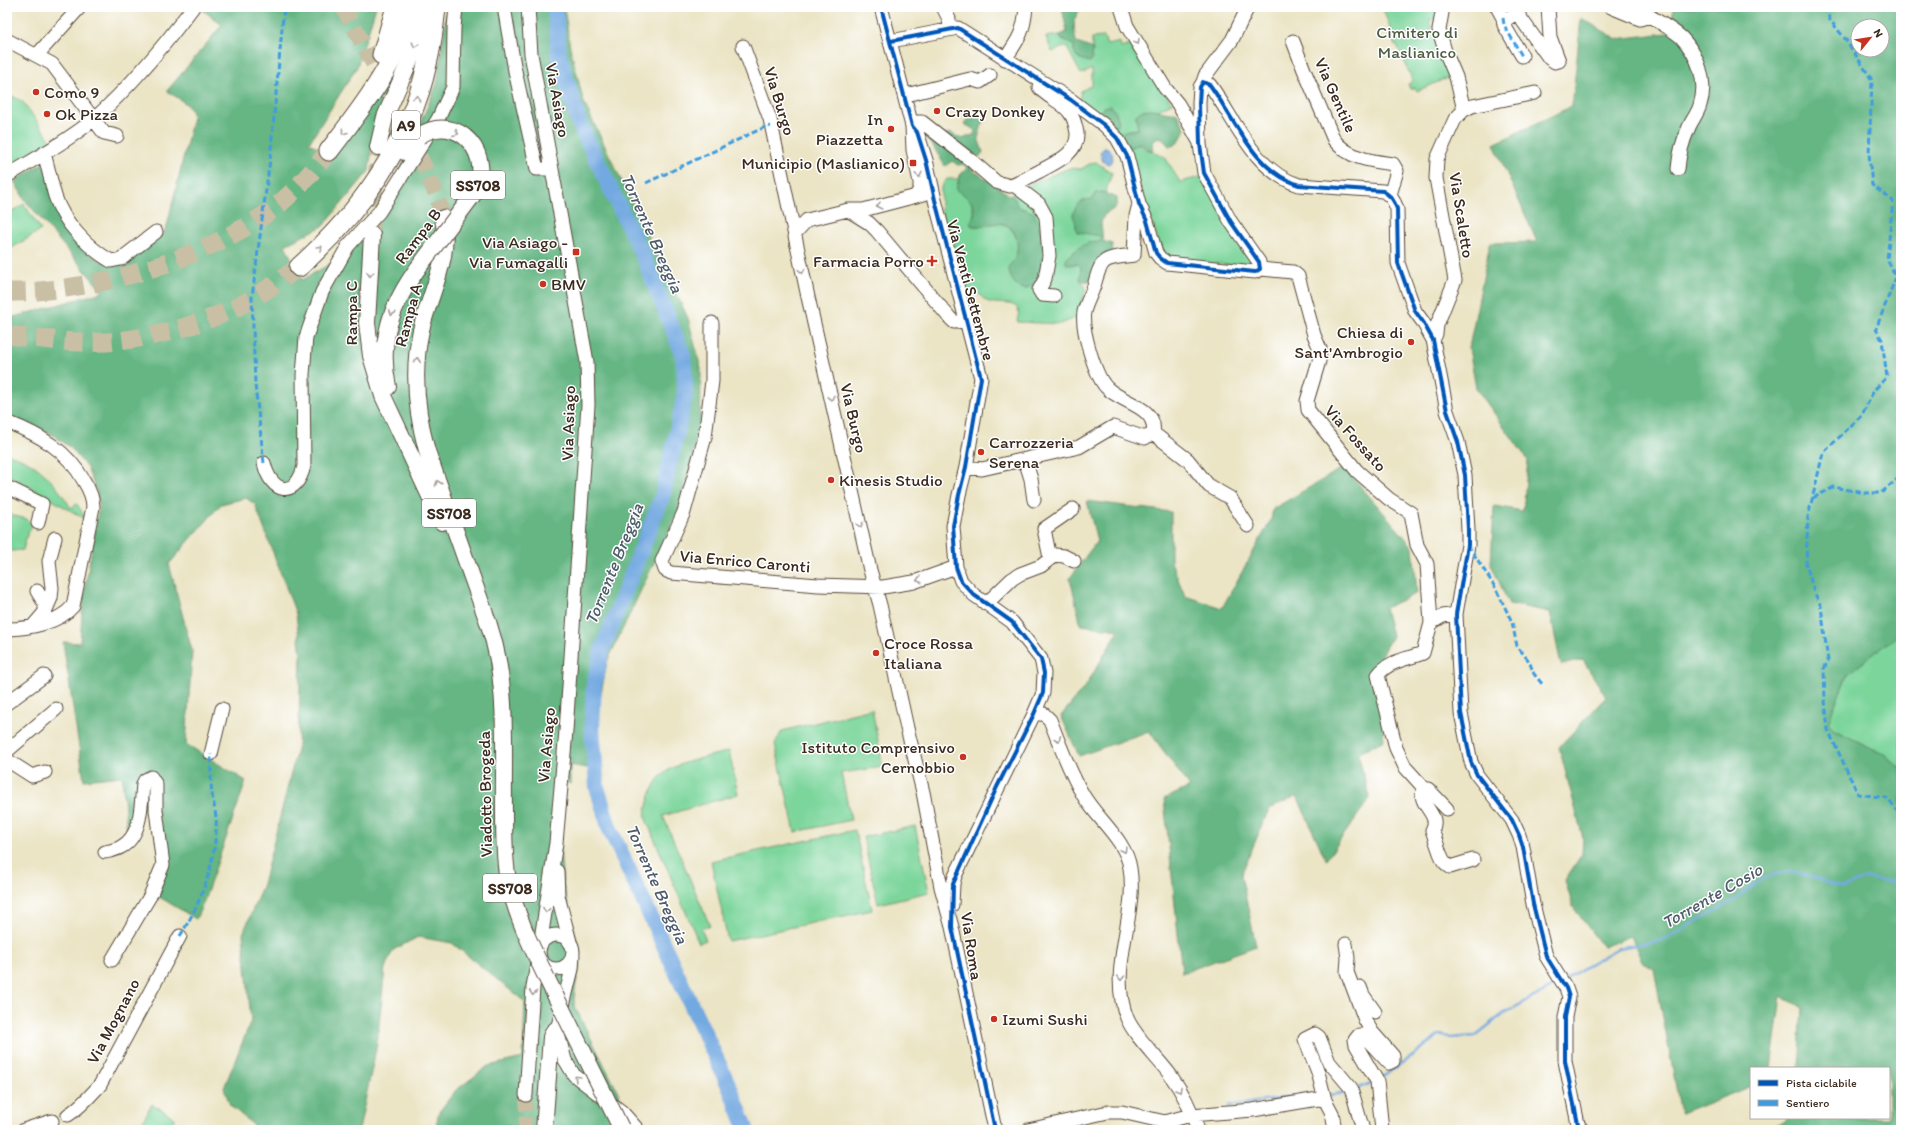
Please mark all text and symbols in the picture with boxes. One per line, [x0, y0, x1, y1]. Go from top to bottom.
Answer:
north arrow [1850, 18, 1890, 58]
park label: Cimitero di Maslianico [1376, 22, 1458, 62]
text: N [1871, 27, 1886, 40]
one-way arrow [1133, 38, 1140, 45]
one-way arrow [411, 41, 420, 48]
street label: Via Gentile [1311, 55, 1361, 135]
street label: Via Asiago [542, 61, 574, 139]
street label: Via Burgo [760, 64, 800, 138]
place label: Como 9 [44, 82, 99, 102]
marker: Como 9 [31, 87, 41, 97]
one-way arrow [412, 95, 420, 102]
place label: Crazy Donkey [945, 101, 1045, 121]
place label: Ok Pizza [55, 104, 118, 124]
marker: Crazy Donkey [932, 106, 942, 116]
marker: Ok Pizza [42, 109, 52, 119]
place label: In Piazzetta [816, 109, 883, 149]
road number: A9 [392, 111, 420, 139]
marker: In Piazzetta [886, 124, 896, 134]
one-way arrow [342, 127, 349, 134]
one-way arrow [452, 128, 459, 136]
place label: Municipio (Maslianico) [741, 153, 905, 173]
marker: Municipio (Maslianico) [908, 158, 918, 168]
water label: Torrente Breggia [616, 170, 689, 297]
road number: SS708 [451, 171, 505, 199]
street label: Via Scaletto [1445, 171, 1479, 259]
one-way arrow [914, 172, 922, 178]
one-way arrow [876, 201, 882, 209]
street label: Rampa B [391, 204, 446, 268]
street label: Via Venti Settembre [943, 217, 999, 363]
place label: Via Asiago - Via Fumagalli [469, 232, 568, 272]
one-way arrow [315, 245, 323, 253]
marker: Via Asiago - Via Fumagalli [571, 247, 581, 257]
place label: Farmacia Porro [813, 251, 924, 271]
marker: Farmacia Porro [927, 256, 937, 266]
one-way arrow [798, 268, 806, 274]
one-way arrow [365, 271, 374, 277]
place label: BMV [551, 274, 586, 294]
marker: BMV [538, 279, 548, 289]
street label: Rampa C [341, 280, 361, 345]
street label: Rampa A [390, 281, 426, 349]
one-way arrow [388, 310, 397, 317]
place label: Chiesa di Sant'Ambrogio [1295, 322, 1403, 362]
marker: Chiesa di Sant'Ambrogio [1406, 337, 1416, 347]
one-way arrow [412, 357, 421, 363]
street label: Via Burgo [836, 381, 872, 455]
street label: Via Asiago [557, 385, 579, 461]
one-way arrow [826, 395, 834, 401]
street label: Via Fossato [1321, 400, 1391, 476]
place label: Carrozzeria Serena [989, 432, 1074, 472]
marker: Carrozzeria Serena [976, 447, 986, 457]
place label: Kinesis Studio [839, 470, 943, 490]
marker: Kinesis Studio [826, 475, 836, 485]
one-way arrow [434, 479, 443, 486]
road number: SS708 [422, 499, 476, 527]
water label: Torrente Breggia [580, 499, 649, 628]
one-way arrow [855, 522, 863, 528]
street label: Via Enrico Caronti [679, 545, 811, 577]
one-way arrow [916, 575, 923, 584]
place label: Croce Rossa Italiana [884, 633, 973, 673]
marker: Croce Rossa Italiana [871, 648, 881, 658]
street label: Via Asiago [533, 707, 559, 783]
street label: Viadotto Brogeda [474, 730, 496, 857]
one-way arrow [1053, 735, 1061, 743]
place label: Istituto Comprensivo Cernobbio [801, 737, 955, 777]
marker: Istituto Comprensivo Cernobbio [958, 752, 968, 762]
water label: Torrente Breggia [621, 821, 694, 948]
one-way arrow [1119, 846, 1127, 853]
water label: Torrente Cosio [1658, 858, 1767, 934]
road number: SS708 [483, 874, 537, 902]
one-way arrow [542, 907, 550, 913]
street label: Via Roma [957, 910, 987, 982]
street label: Via Mognano [82, 975, 144, 1067]
one-way arrow [1117, 975, 1126, 981]
one-way arrow [528, 990, 537, 996]
place label: Izumi Sushi [1002, 1009, 1088, 1029]
marker: Izumi Sushi [989, 1014, 999, 1024]
legend [1750, 1067, 1890, 1119]
one-way arrow [574, 1075, 582, 1083]
text: Pista ciclabile [1786, 1076, 1857, 1090]
one-way arrow [1175, 1085, 1182, 1093]
text: Sentiero [1786, 1096, 1830, 1110]

